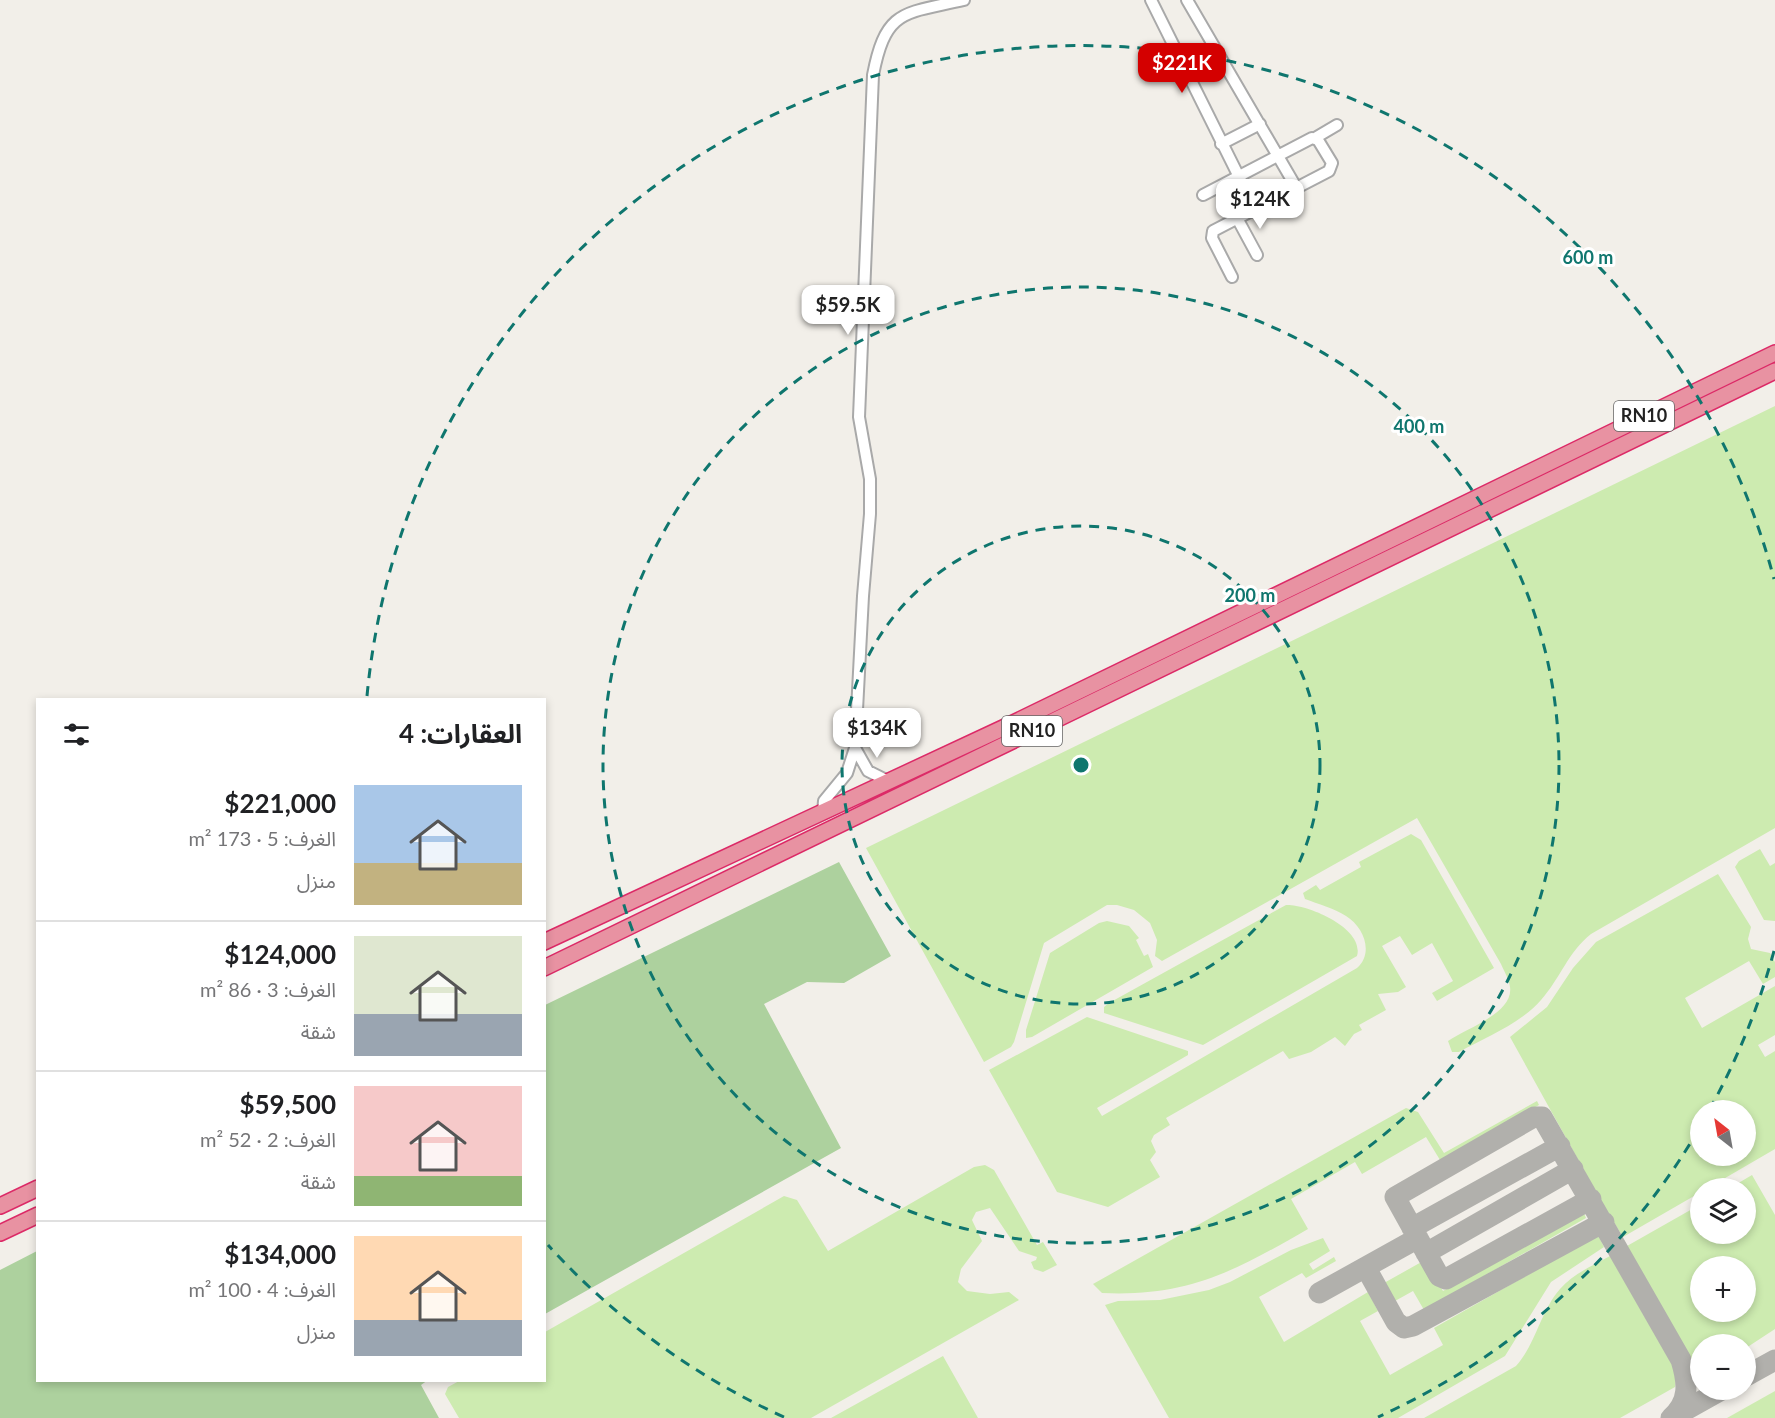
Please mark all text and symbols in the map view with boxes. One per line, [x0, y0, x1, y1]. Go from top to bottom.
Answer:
pin: $221K [1140, 43, 1224, 94]
text: $221K [1152, 50, 1212, 74]
pin: $124K [1218, 179, 1302, 230]
text: $124K [1230, 186, 1290, 210]
text: 600 m [1563, 246, 1613, 268]
pin: $59.5K [799, 285, 897, 336]
text: $59.5K [816, 292, 880, 316]
road number: RN10 [1614, 401, 1674, 431]
text: 400 m [1394, 415, 1444, 437]
text: 200 m [1225, 584, 1275, 606]
pin: $134K [835, 708, 919, 759]
text: $134K [847, 715, 907, 739]
road number: RN10 [1002, 716, 1062, 746]
text: العقارات: 4 [399, 717, 522, 749]
icon: filters [60, 718, 93, 751]
centre of rings [1071, 755, 1091, 775]
text: $221,000 [224, 787, 336, 819]
icon: home [402, 809, 474, 881]
text: الغرف: 5 · 173 m² [188, 826, 336, 850]
text: منزل [297, 868, 336, 892]
text: $124,000 [224, 938, 336, 970]
icon: home [402, 960, 474, 1032]
text: الغرف: 3 · 86 m² [200, 977, 336, 1001]
text: شقة [301, 1019, 336, 1043]
text: $59,500 [239, 1088, 336, 1120]
north arrow [1690, 1100, 1756, 1166]
map controls [1690, 1100, 1756, 1400]
icon: home [402, 1110, 474, 1182]
text: الغرف: 2 · 52 m² [200, 1127, 336, 1151]
text: شقة [301, 1169, 336, 1193]
button: layers [1690, 1178, 1756, 1244]
text: $134,000 [224, 1238, 336, 1270]
button: + [1690, 1256, 1756, 1322]
icon: home [402, 1260, 474, 1332]
text: الغرف: 4 · 100 m² [188, 1277, 336, 1301]
text: منزل [297, 1319, 336, 1343]
button: − [1690, 1334, 1756, 1400]

